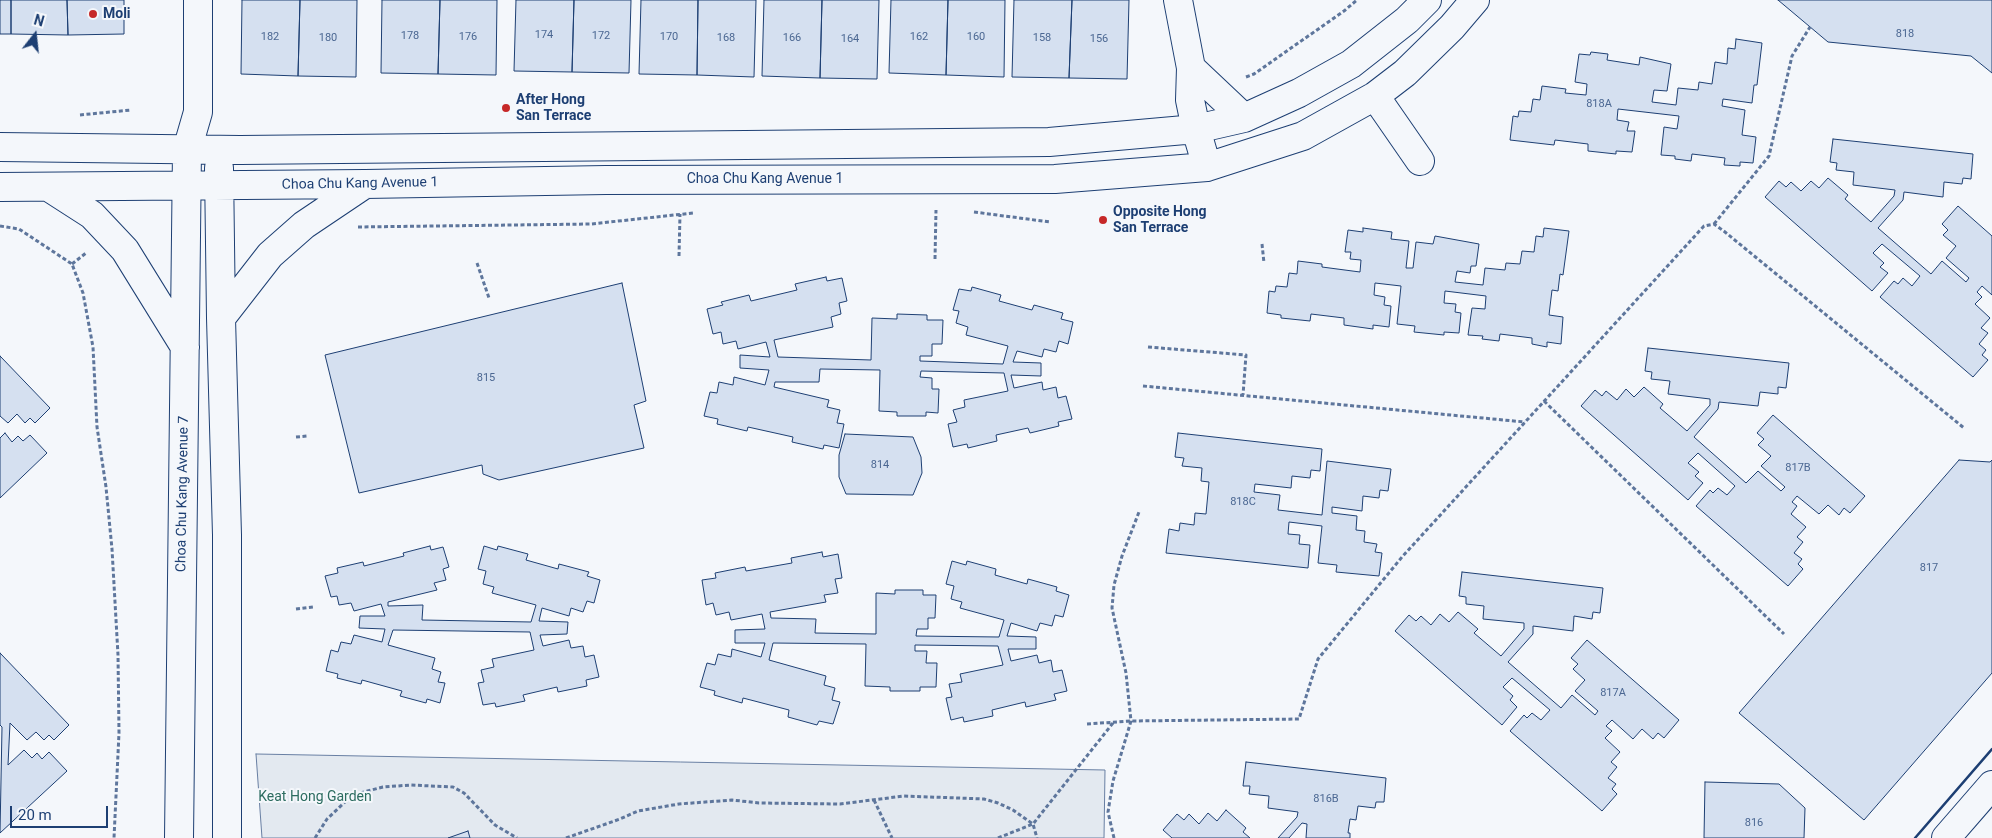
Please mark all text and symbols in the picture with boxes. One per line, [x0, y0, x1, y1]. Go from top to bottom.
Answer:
place label: Moli [103, 6, 131, 22]
marker: Moli [87, 8, 99, 20]
north arrow [10, 10, 60, 60]
text: N [32, 12, 46, 30]
house number: 818 [1896, 27, 1914, 41]
house number: 174 [535, 28, 553, 42]
house number: 178 [401, 29, 419, 43]
house number: 172 [592, 29, 610, 43]
house number: 182 [261, 30, 279, 44]
house number: 176 [459, 30, 477, 44]
house number: 170 [660, 30, 678, 44]
house number: 162 [910, 30, 928, 44]
house number: 160 [967, 30, 985, 44]
house number: 180 [319, 31, 337, 45]
house number: 168 [717, 31, 735, 45]
house number: 166 [783, 31, 801, 45]
house number: 158 [1033, 31, 1051, 45]
house number: 164 [841, 32, 859, 46]
house number: 156 [1090, 32, 1108, 46]
place label: After Hong San Terrace [516, 92, 591, 124]
house number: 818A [1586, 97, 1612, 111]
marker: After Hong San Terrace [500, 102, 512, 114]
street label: Choa Chu Kang Avenue 1 [687, 171, 843, 187]
street label: Choa Chu Kang Avenue 1 [282, 174, 438, 194]
place label: Opposite Hong San Terrace [1113, 204, 1207, 236]
marker: Opposite Hong San Terrace [1097, 214, 1109, 226]
house number: 815 [477, 371, 495, 385]
street label: Choa Chu Kang Avenue 7 [173, 416, 193, 572]
house number: 814 [871, 458, 889, 472]
house number: 817B [1785, 461, 1811, 475]
house number: 818C [1230, 495, 1256, 509]
house number: 817 [1920, 561, 1938, 575]
house number: 817A [1600, 686, 1626, 700]
park label: Keat Hong Garden [258, 789, 372, 805]
house number: 816B [1313, 792, 1339, 806]
scale bar [12, 796, 110, 828]
text: 20 m [18, 806, 52, 824]
house number: 816 [1745, 816, 1763, 830]

